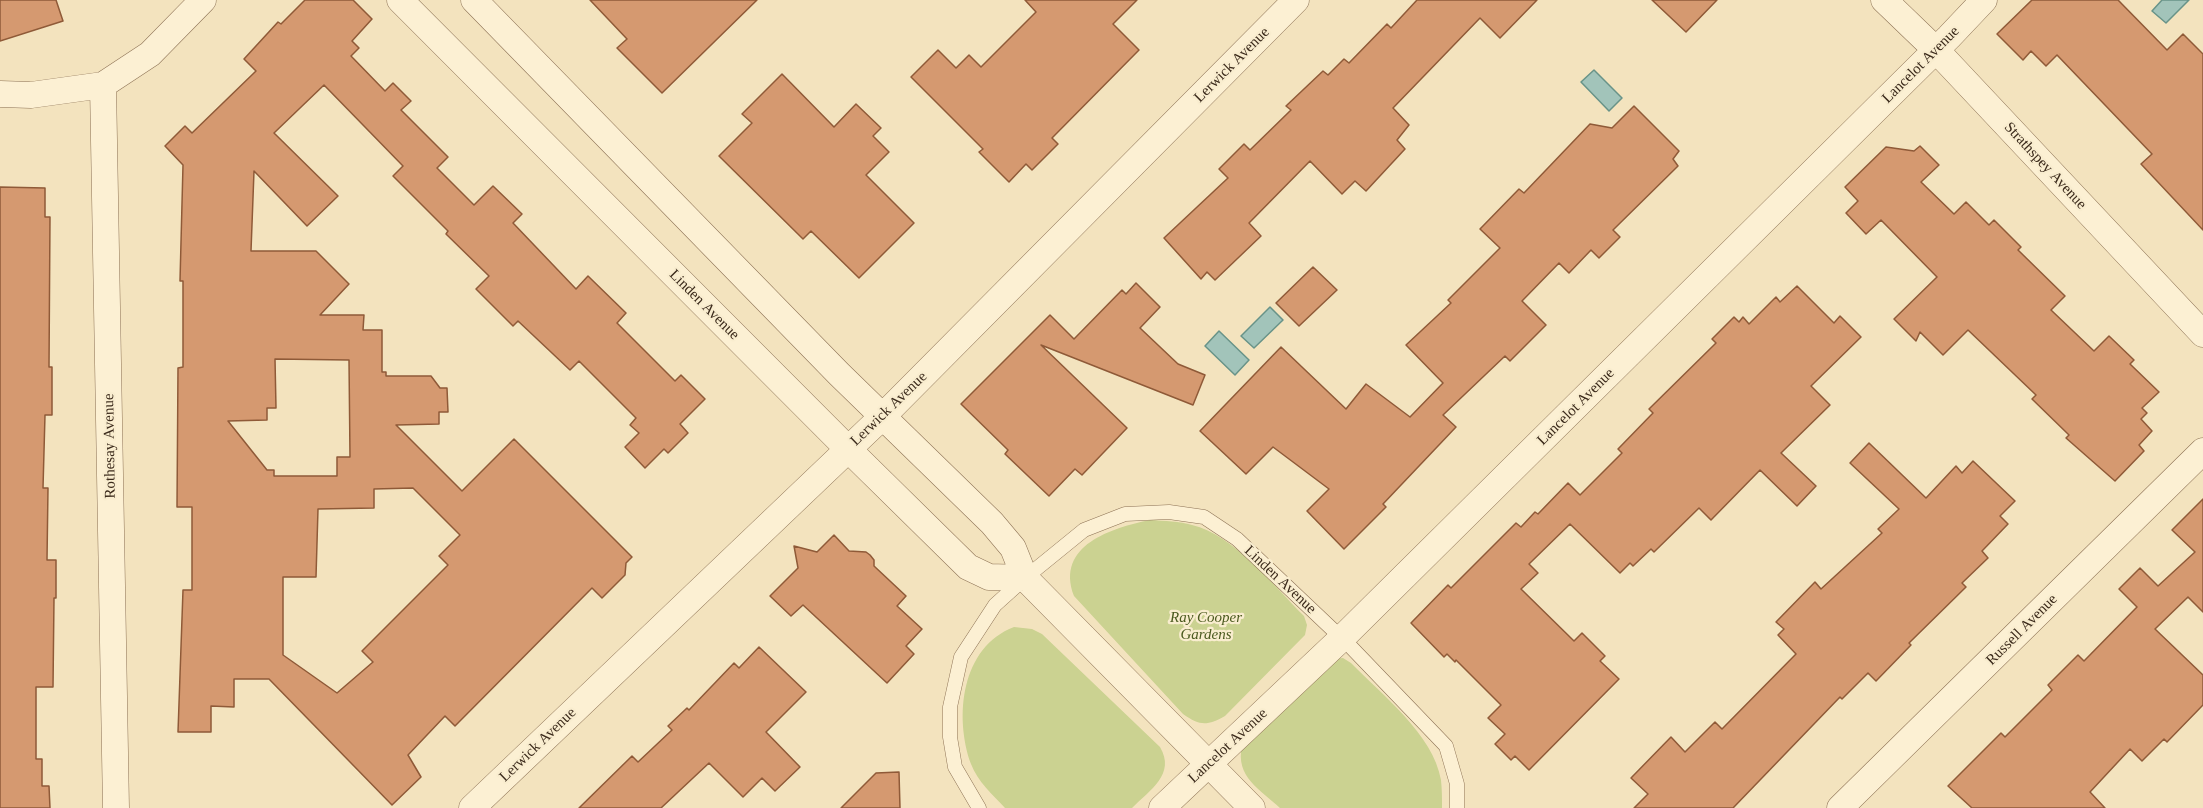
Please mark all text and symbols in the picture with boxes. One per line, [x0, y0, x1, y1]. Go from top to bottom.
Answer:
street label: Lancelot Avenue [1879, 23, 1963, 107]
street label: Lerwick Avenue [1191, 24, 1273, 106]
street label: Strathspey Avenue [2000, 119, 2090, 213]
street label: Linden Avenue [665, 266, 743, 344]
street label: Lancelot Avenue [1534, 365, 1618, 449]
street label: Lerwick Avenue [847, 368, 931, 450]
street label: Rothesay Avenue [100, 393, 120, 499]
street label: Linden Avenue [1240, 542, 1320, 618]
street label: Russell Avenue [1983, 591, 2061, 669]
park label: Ray Cooper Gardens [1170, 609, 1242, 644]
street label: Lerwick Avenue [496, 704, 580, 786]
street label: Lancelot Avenue [1185, 705, 1271, 787]

